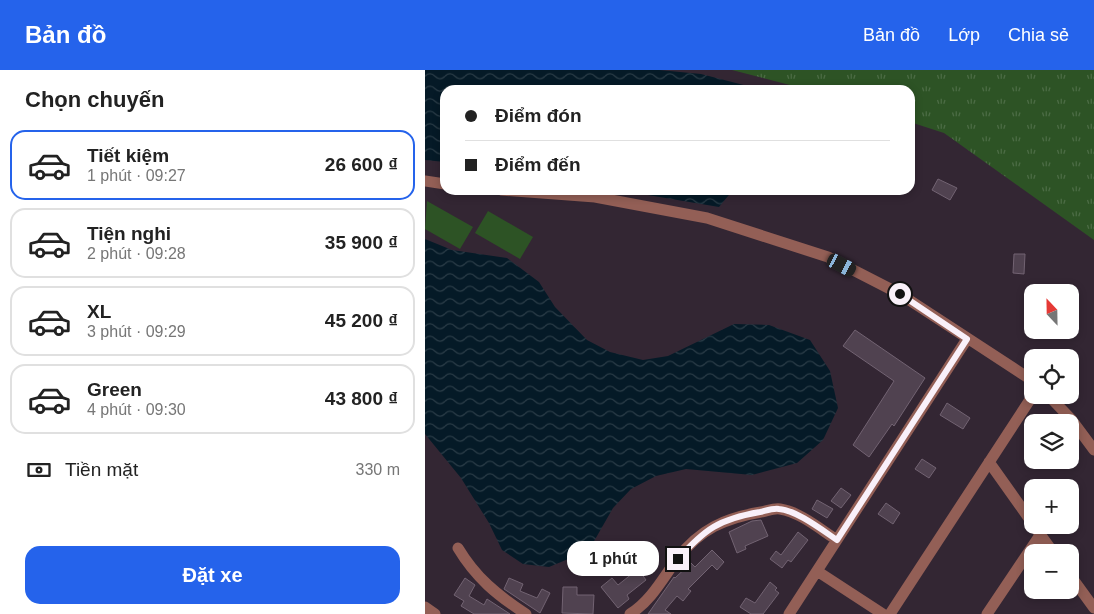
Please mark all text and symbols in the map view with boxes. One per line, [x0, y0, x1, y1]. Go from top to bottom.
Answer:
text: Bản đồ [25, 21, 106, 48]
text: Bản đồ [863, 25, 920, 45]
text: Lớp [948, 25, 980, 45]
text: Chia sẻ [1008, 25, 1069, 45]
text: Chọn chuyến [25, 87, 164, 112]
text: Điểm đón [495, 105, 582, 126]
icon: car [27, 143, 72, 188]
text: Tiết kiệm [87, 145, 169, 166]
text: 26 600 ₫ [325, 154, 398, 175]
text: Điểm đến [495, 154, 581, 175]
text: 1 phút · 09:27 [87, 167, 186, 184]
icon: car [27, 221, 72, 266]
text: Tiện nghi [87, 223, 171, 244]
text: 35 900 ₫ [325, 232, 398, 253]
text: 2 phút · 09:28 [87, 245, 186, 262]
car [825, 252, 858, 278]
route start [889, 283, 911, 305]
north arrow [1024, 284, 1079, 339]
map controls [1024, 284, 1079, 599]
icon: car [27, 299, 72, 344]
text: XL [87, 301, 111, 322]
text: 45 200 ₫ [325, 310, 398, 331]
text: 3 phút · 09:29 [87, 323, 186, 340]
button: locate [1024, 349, 1079, 404]
icon: car [27, 377, 72, 422]
text: Green [87, 379, 142, 400]
text: 43 800 ₫ [325, 388, 398, 409]
text: 4 phút · 09:30 [87, 401, 186, 418]
button: layers [1024, 414, 1079, 469]
icon: cash [25, 456, 53, 484]
text: Tiền mặt [65, 459, 138, 480]
text: 330 m [356, 461, 400, 478]
button: + [1024, 479, 1079, 534]
callout: 1 phút [568, 542, 661, 576]
button: − [1024, 544, 1079, 599]
button: Đặt xe [25, 546, 400, 604]
route end [667, 548, 689, 570]
text: 1 phút [589, 550, 637, 567]

